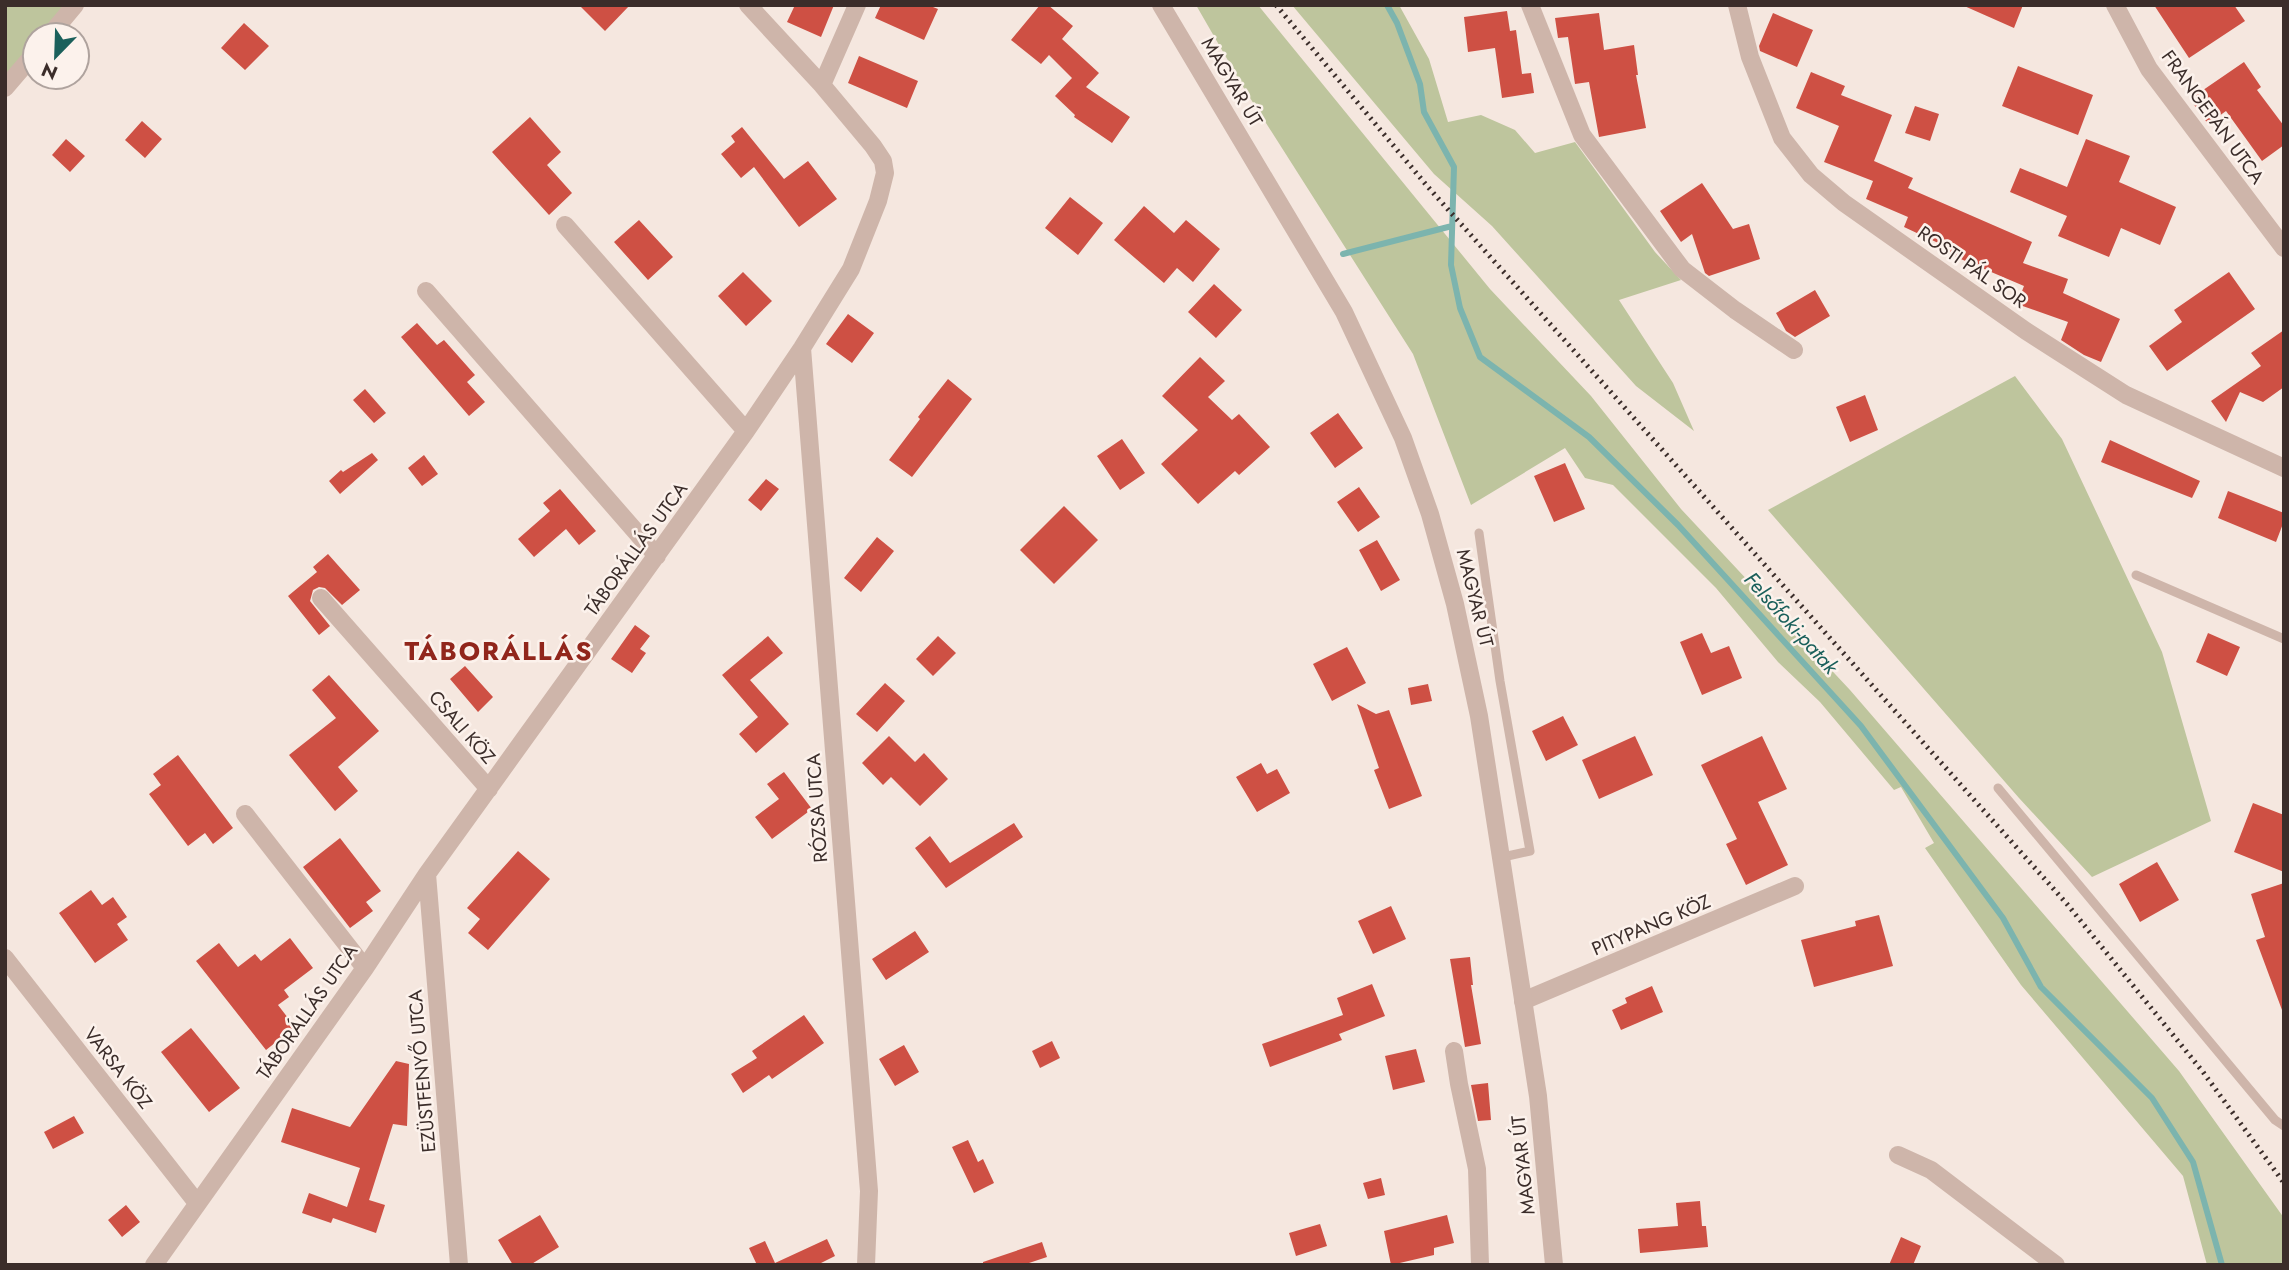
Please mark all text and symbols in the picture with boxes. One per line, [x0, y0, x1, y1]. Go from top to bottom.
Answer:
north arrow [21, 21, 91, 91]
street label: MAGYAR ÚT [1195, 32, 1269, 132]
street label: FRANGEPÁN UTCA [2155, 44, 2271, 190]
text: N [37, 56, 62, 87]
street label: ROSTI PÁL SOR [1912, 219, 2032, 315]
street label: TÁBORÁLLÁS UTCA [578, 476, 694, 622]
street label: MAGYAR ÚT [1450, 546, 1500, 650]
water label: Felsőfoki-patak [1737, 565, 1846, 681]
district label: TÁBORÁLLÁS [404, 632, 594, 670]
street label: CSALI KÖZ [422, 684, 502, 770]
street label: RÓZSA UTCA [800, 752, 834, 863]
street label: PITYPANG KÖZ [1588, 888, 1714, 962]
street label: TÁBORÁLLÁS UTCA [250, 938, 364, 1085]
street label: EZÜSTFENYŐ UTCA [401, 988, 443, 1153]
street label: VARSA KÖZ [77, 1021, 159, 1115]
street label: MAGYAR ÚT [1504, 1114, 1542, 1216]

